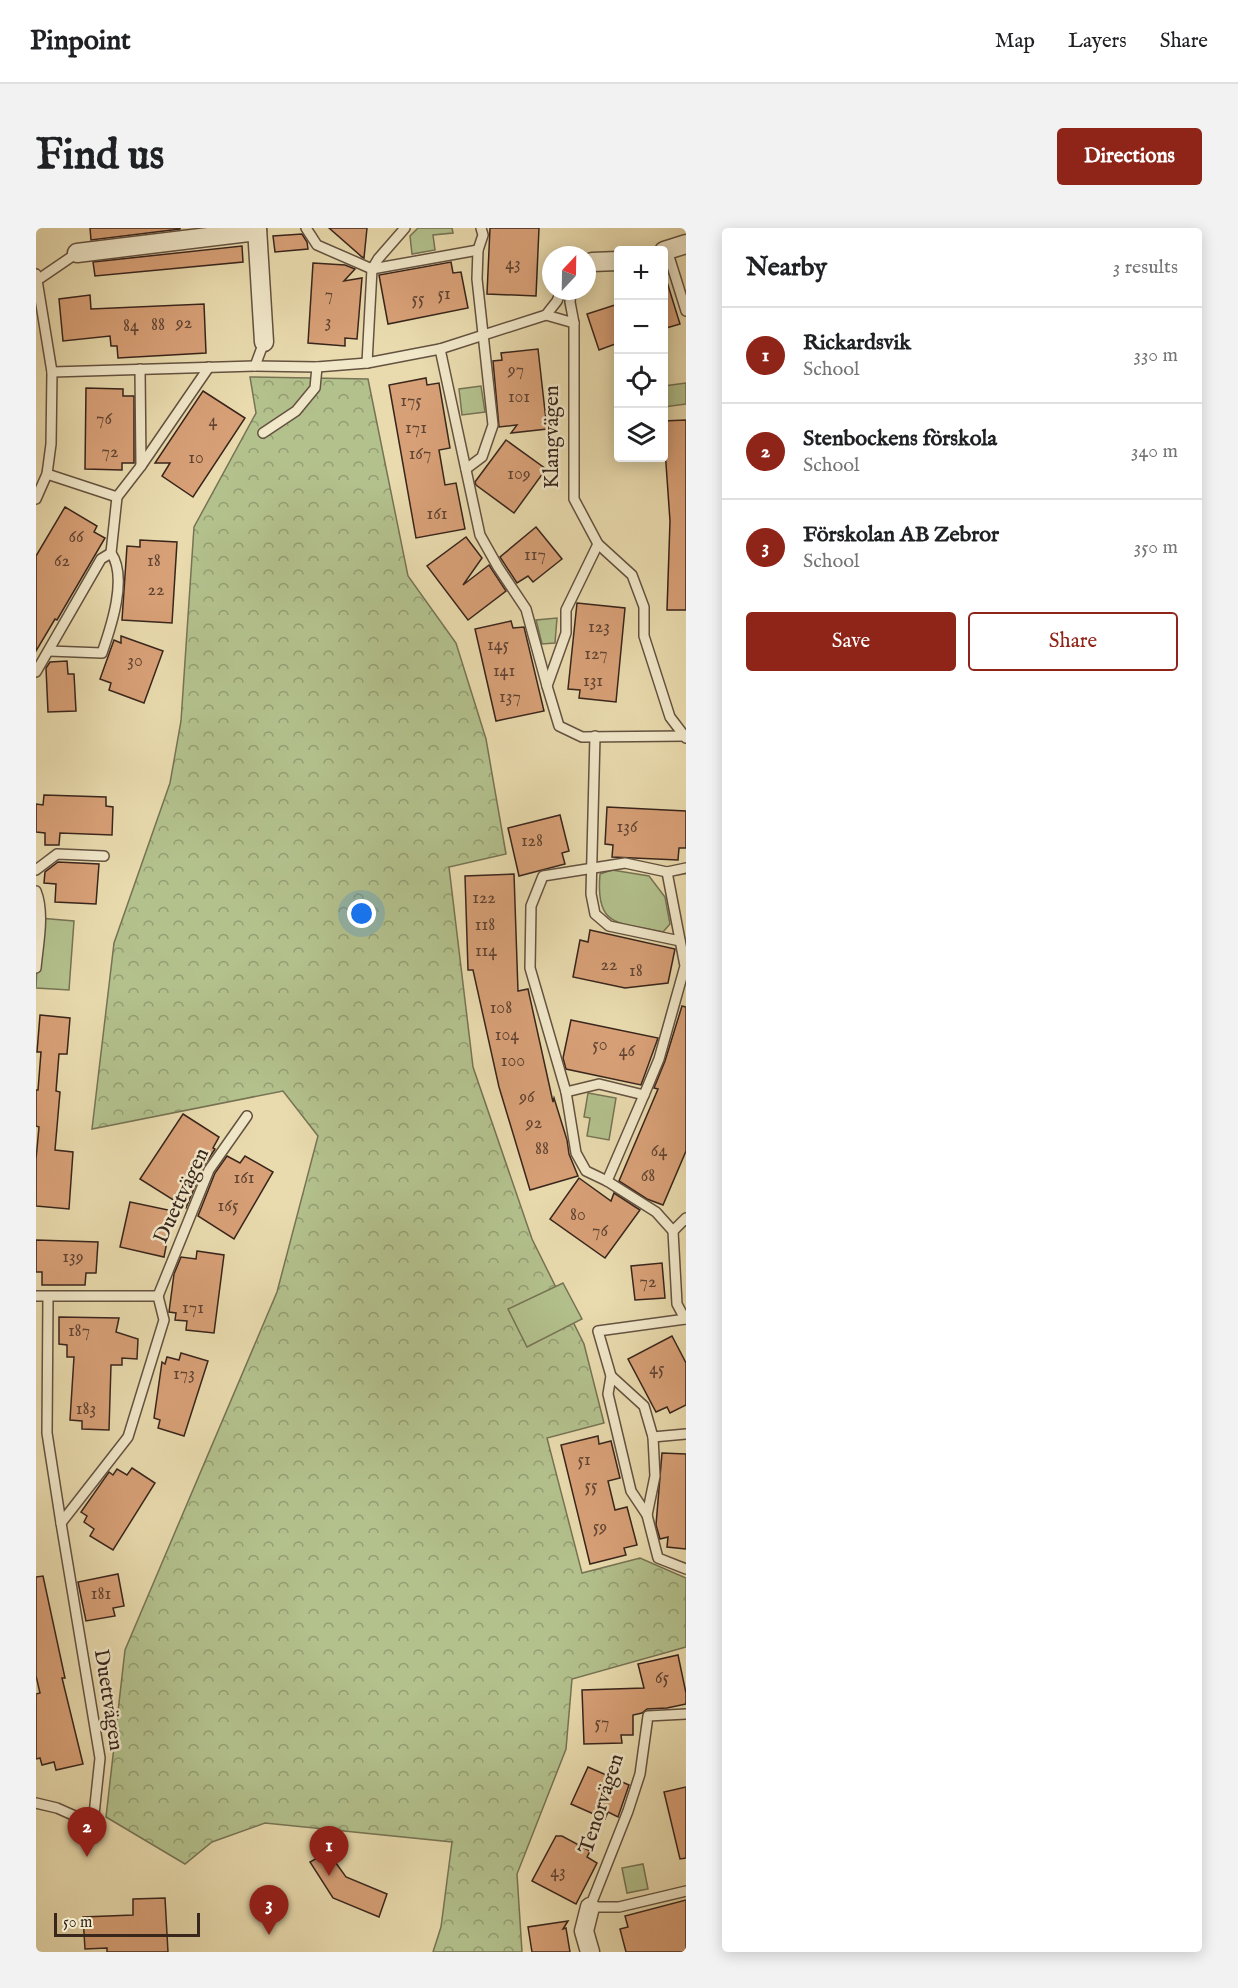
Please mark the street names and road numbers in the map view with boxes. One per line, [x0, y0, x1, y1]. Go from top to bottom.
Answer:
street label: Klangvägen [539, 385, 566, 489]
street label: Duettvägen [148, 1144, 216, 1248]
street label: Duettvägen [87, 1647, 129, 1753]
street label: Tenorvägen [573, 1750, 631, 1858]

